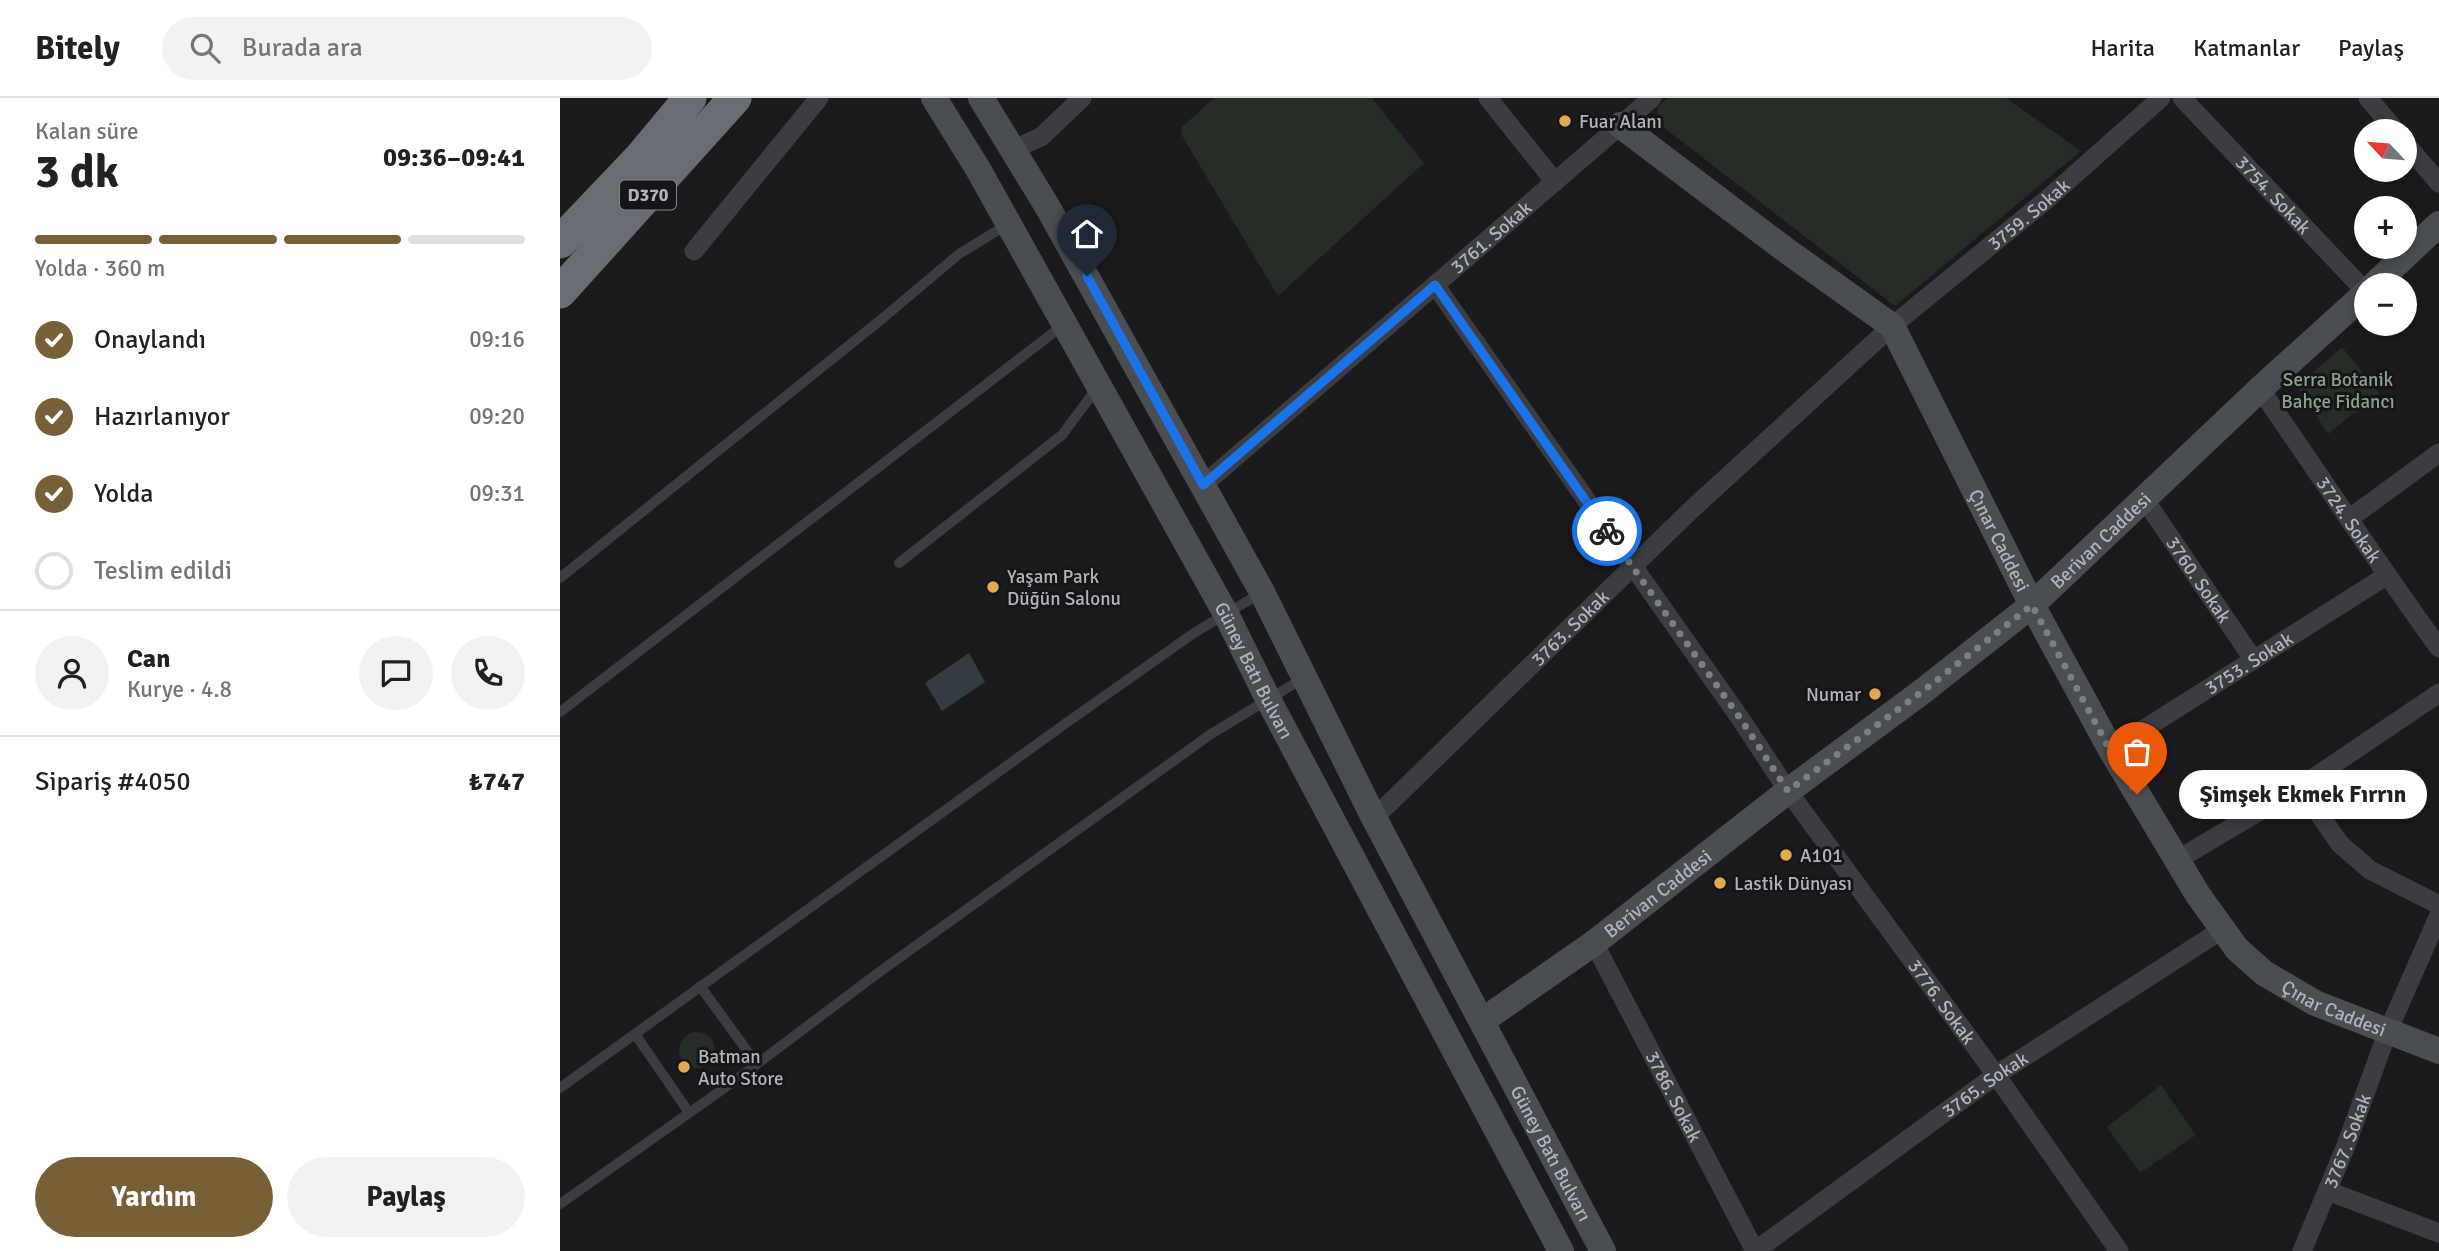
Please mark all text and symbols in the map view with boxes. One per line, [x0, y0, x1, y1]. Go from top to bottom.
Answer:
search box [162, 17, 652, 80]
text: Bitely [35, 28, 120, 69]
icon: search [186, 29, 224, 67]
text: Burada ara [242, 32, 363, 64]
text: Harita [2090, 33, 2155, 63]
text: Katmanlar [2193, 33, 2300, 63]
text: Paylaş [2338, 33, 2404, 63]
place label: Fuar Alanı [1579, 110, 1662, 134]
marker: Fuar Alanı [1557, 113, 1573, 129]
text: Kalan süre [35, 117, 139, 146]
north arrow [2354, 119, 2417, 182]
map controls [2354, 119, 2417, 336]
text: 09:36–09:41 [383, 142, 525, 174]
text: 3 dk [35, 144, 119, 200]
street label: 3754. Sokak [2230, 151, 2316, 240]
street label: 3759. Sokak [1983, 173, 2075, 256]
road number: D370 [620, 180, 676, 210]
street label: 3761. Sokak [1446, 196, 1537, 279]
button: + [2354, 196, 2417, 259]
pin [1057, 204, 1117, 276]
icon: home [1068, 215, 1106, 253]
text: Yolda · 360 m [35, 254, 165, 283]
button: − [2354, 273, 2417, 336]
icon: check [35, 321, 73, 359]
text: Onaylandı [94, 324, 206, 356]
text: 09:16 [469, 325, 525, 354]
park label: Serra Botanik Bahçe Fidancı [2281, 368, 2395, 414]
icon: check [35, 398, 73, 436]
text: Hazırlanıyor [94, 401, 230, 433]
text: 09:20 [469, 402, 525, 431]
street label: 3724. Sokak [2310, 472, 2387, 568]
icon: check [35, 475, 73, 513]
text: Yolda [94, 478, 154, 510]
text: 09:31 [469, 479, 525, 508]
street label: Çınar Caddesi [1963, 485, 2034, 596]
street label: Berivan Caddesi [2046, 487, 2157, 594]
courier [1572, 496, 1642, 566]
icon: bike [1588, 512, 1626, 550]
street label: 3760. Sokak [2160, 532, 2236, 628]
text: Teslim edildi [94, 555, 232, 587]
place label: Yaşam Park Düğün Salonu [1007, 565, 1121, 611]
marker: Yaşam Park Düğün Salonu [985, 579, 1001, 595]
street label: 3763. Sokak [1526, 585, 1615, 672]
street label: Güney Batı Bulvarı [1209, 598, 1298, 743]
street label: 3753. Sokak [2201, 627, 2298, 700]
button: person [35, 636, 109, 710]
button: chat [359, 636, 433, 710]
button: phone [451, 636, 525, 710]
text: Can [127, 643, 170, 675]
text: Kurye · 4.8 [127, 675, 232, 704]
place label: Numar [1806, 683, 1861, 707]
marker: Numar [1867, 686, 1883, 702]
pin [2107, 722, 2167, 794]
icon: bag [2118, 733, 2156, 771]
text: Sipariş #4050 [35, 766, 191, 798]
text: ₺747 [469, 766, 525, 798]
callout: Şimşek Ekmek Fırrın [2179, 770, 2428, 818]
text: Şimşek Ekmek Fırrın [2200, 780, 2406, 809]
place label: A101 [1800, 844, 1842, 868]
street label: Berivan Caddesi [1599, 845, 1717, 944]
marker: A101 [1778, 847, 1794, 863]
place label: Lastik Dünyası [1734, 872, 1852, 896]
marker: Lastik Dünyası [1712, 875, 1728, 891]
street label: 3776. Sokak [1902, 955, 1981, 1050]
street label: Çınar Caddesi [2277, 975, 2389, 1042]
place label: Batman Auto Store [698, 1045, 783, 1091]
street label: 3765. Sokak [1938, 1046, 2033, 1123]
street label: 3786. Sokak [1640, 1047, 1707, 1147]
marker: Batman Auto Store [676, 1059, 692, 1075]
street label: Güney Batı Bulvarı [1505, 1082, 1596, 1226]
street label: 3767. Sokak [2319, 1090, 2377, 1192]
button: Yardım [35, 1157, 273, 1237]
button: Paylaş [287, 1157, 525, 1237]

